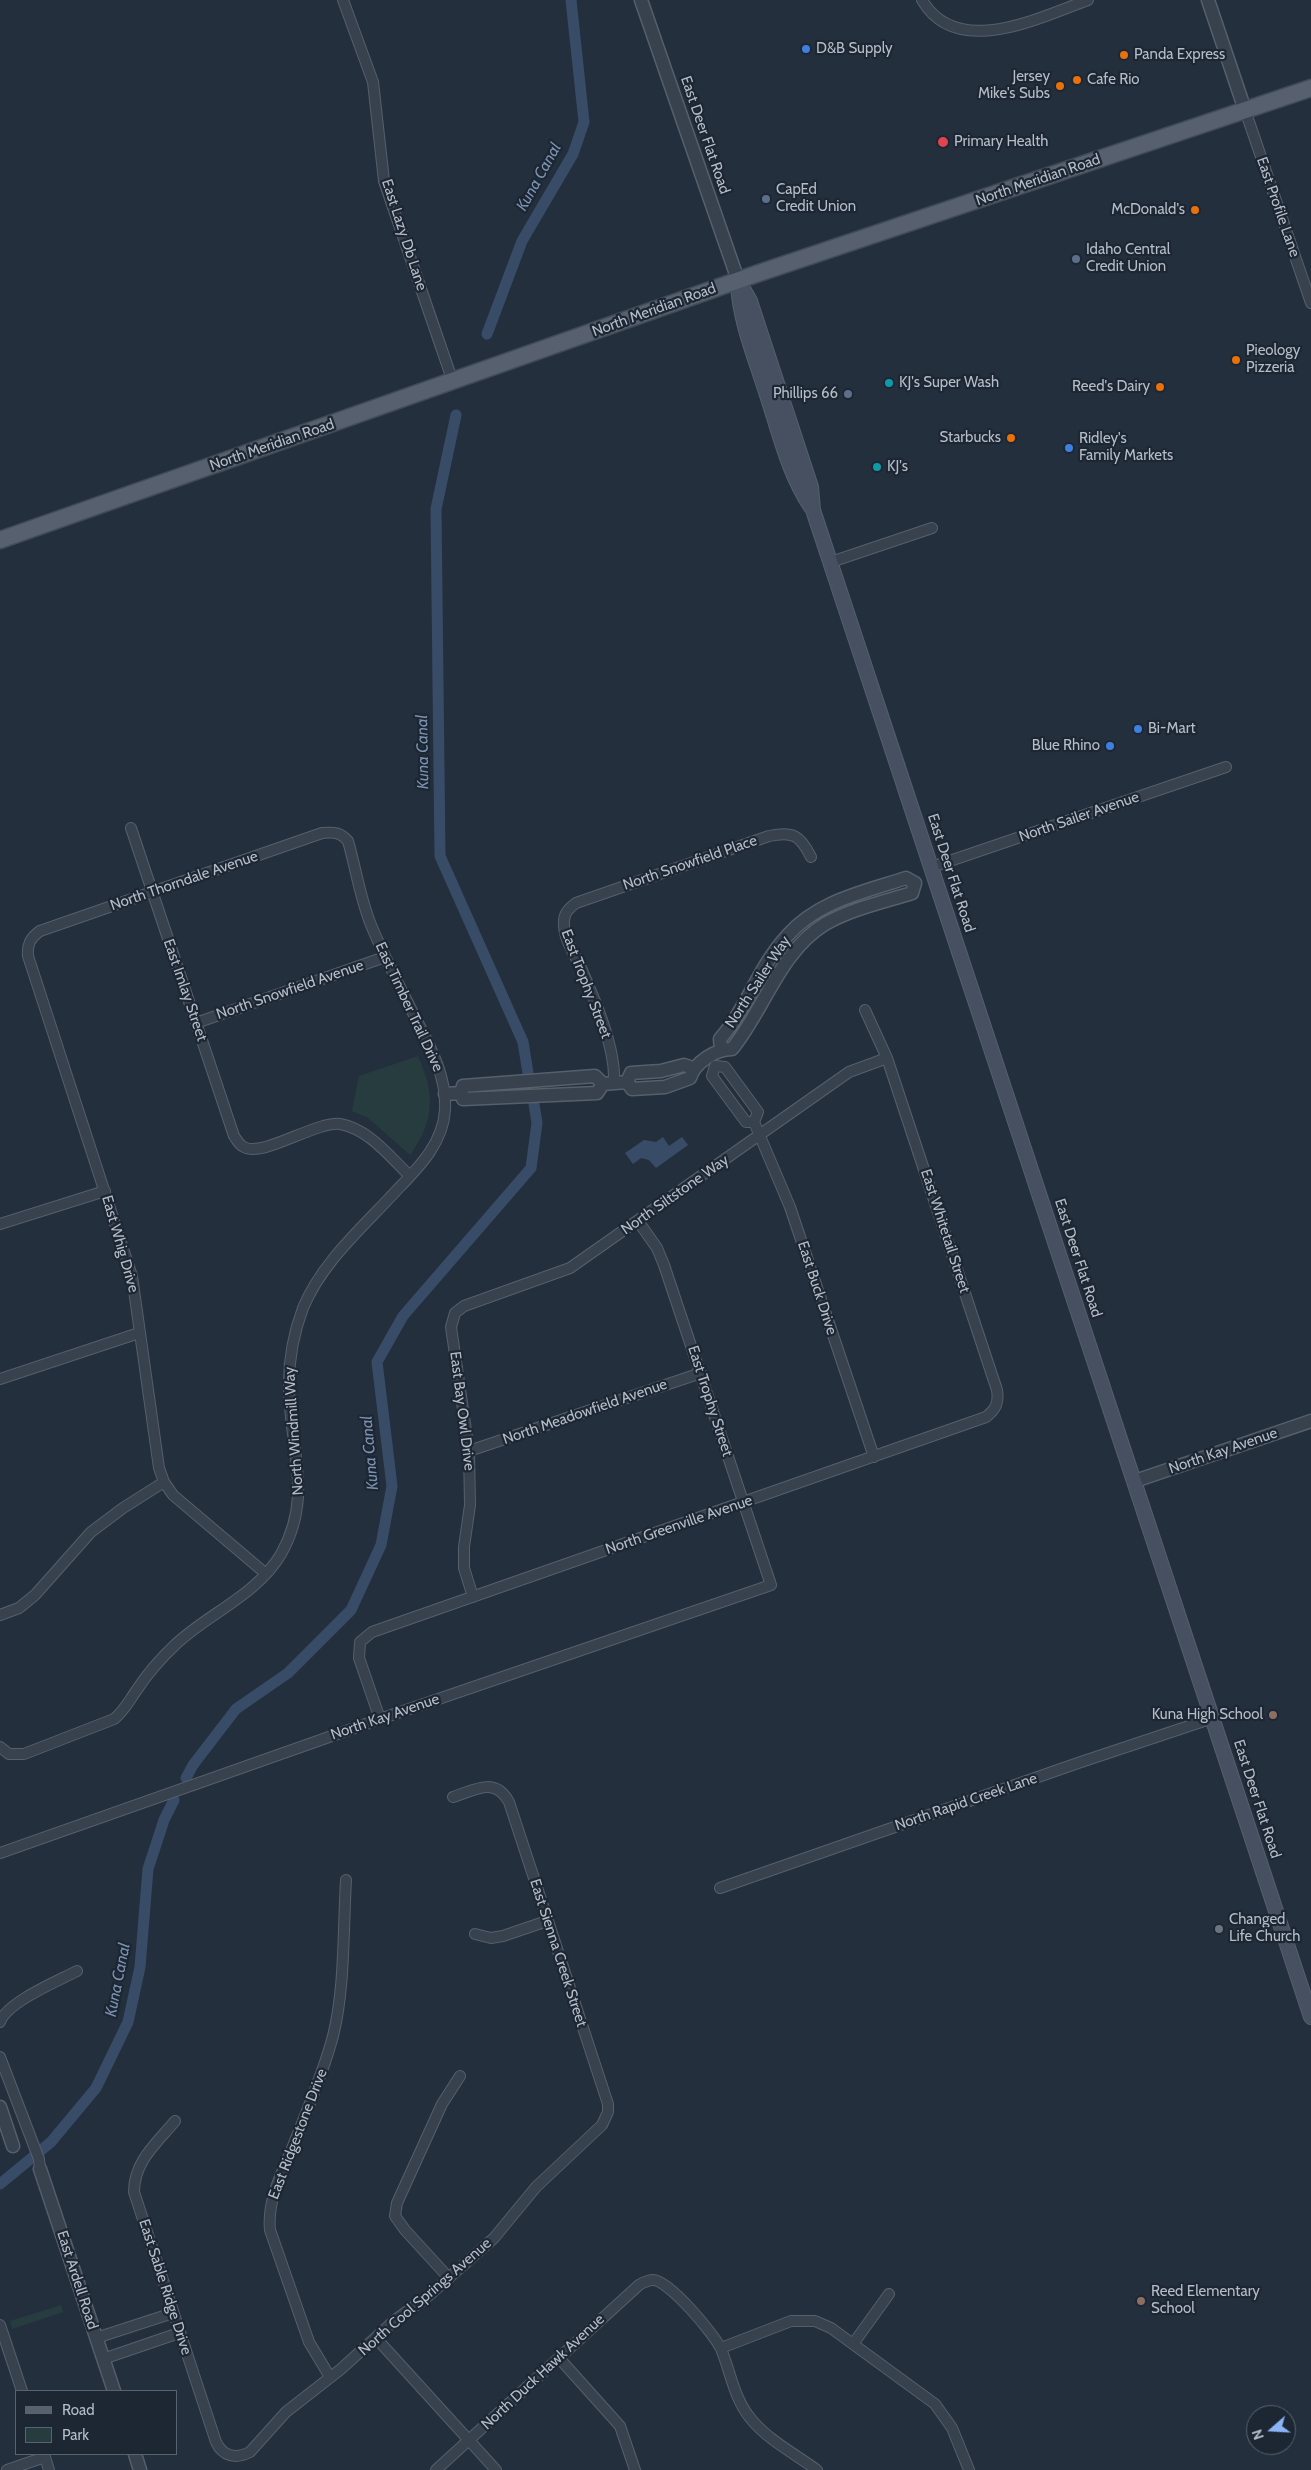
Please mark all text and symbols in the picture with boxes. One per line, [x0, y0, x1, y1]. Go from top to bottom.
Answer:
place label: D&B Supply [816, 40, 893, 58]
marker: D&B Supply [800, 43, 812, 55]
place label: Panda Express [1134, 46, 1225, 64]
marker: Panda Express [1118, 49, 1130, 61]
place label: Jersey Mike's Subs [978, 68, 1050, 103]
place label: Cafe Rio [1087, 71, 1140, 89]
street label: East Deer Flat Road [676, 74, 734, 196]
marker: Cafe Rio [1071, 74, 1083, 86]
marker: Jersey Mike's Subs [1054, 80, 1066, 92]
place label: Primary Health [954, 133, 1048, 151]
marker: Primary Health [936, 135, 950, 149]
water label: Kuna Canal [513, 140, 565, 214]
street label: North Meridian Road [973, 150, 1103, 210]
street label: East Profile Lane [1252, 155, 1304, 259]
street label: East Lazy Db Lane [377, 177, 431, 293]
place label: CapEd Credit Union [776, 181, 856, 216]
marker: CapEd Credit Union [760, 193, 772, 205]
place label: McDonald's [1111, 201, 1185, 219]
marker: McDonald's [1189, 204, 1201, 216]
place label: Idaho Central Credit Union [1086, 241, 1170, 276]
marker: Idaho Central Credit Union [1070, 253, 1082, 265]
street label: North Meridian Road [590, 279, 718, 341]
place label: Pieology Pizzeria [1246, 342, 1300, 377]
marker: Pieology Pizzeria [1230, 354, 1242, 366]
place label: KJ's Super Wash [899, 374, 999, 392]
marker: KJ's Super Wash [883, 377, 895, 389]
place label: Reed's Dairy [1072, 378, 1150, 396]
marker: Reed's Dairy [1154, 381, 1166, 393]
place label: Phillips 66 [773, 385, 838, 403]
marker: Phillips 66 [842, 388, 854, 400]
street label: North Meridian Road [207, 415, 337, 475]
place label: Starbucks [940, 429, 1001, 447]
place label: Ridley's Family Markets [1079, 430, 1173, 465]
marker: Starbucks [1005, 432, 1017, 444]
marker: Ridley's Family Markets [1063, 442, 1075, 454]
place label: KJ's [887, 458, 908, 476]
marker: KJ's [871, 461, 883, 473]
water label: Kuna Canal [413, 715, 433, 789]
place label: Bi-Mart [1148, 720, 1195, 738]
marker: Bi-Mart [1132, 723, 1144, 735]
place label: Blue Rhino [1032, 737, 1100, 755]
marker: Blue Rhino [1104, 740, 1116, 752]
street label: North Sailer Avenue [1017, 788, 1141, 846]
street label: East Deer Flat Road [923, 811, 979, 935]
street label: North Snowfield Place [621, 832, 759, 894]
street label: North Thorndale Avenue [108, 847, 260, 915]
street label: East Trophy Street [557, 927, 615, 1041]
street label: North Sailer Way [721, 932, 795, 1032]
street label: East Imlay Street [159, 937, 211, 1043]
street label: East Timber Trail Drive [371, 939, 447, 1075]
street label: North Snowfield Avenue [214, 956, 366, 1024]
street label: North Siltstone Way [618, 1151, 732, 1239]
street label: East Whitetail Street [916, 1167, 974, 1295]
street label: East Whig Drive [98, 1193, 142, 1295]
street label: East Deer Flat Road [1050, 1196, 1106, 1320]
street label: East Buck Drive [793, 1239, 841, 1337]
street label: East Trophy Street [684, 1343, 736, 1459]
street label: East Bay Owl Drive [446, 1350, 478, 1472]
street label: North Windmill Way [281, 1366, 307, 1496]
street label: North Meadowfield Avenue [500, 1375, 670, 1449]
water label: Kuna Canal [357, 1415, 383, 1491]
street label: North Kay Avenue [1166, 1424, 1280, 1478]
street label: North Greenville Avenue [603, 1491, 755, 1559]
street label: North Kay Avenue [328, 1690, 442, 1744]
place label: Kuna High School [1152, 1706, 1263, 1724]
marker: Kuna High School [1267, 1709, 1279, 1721]
street label: East Deer Flat Road [1229, 1737, 1285, 1861]
street label: North Rapid Creek Lane [893, 1769, 1039, 1835]
street label: East Sienna Creek Street [526, 1877, 590, 2029]
place label: Changed Life Church [1229, 1911, 1300, 1946]
marker: Changed Life Church [1213, 1923, 1225, 1935]
water label: Kuna Canal [101, 1942, 135, 2018]
street label: East Ridgestone Drive [265, 2066, 331, 2202]
street label: East Sable Ridge Drive [135, 2217, 195, 2357]
street label: East Ardell Road [53, 2228, 101, 2332]
street label: North Cool Springs Avenue [355, 2234, 495, 2360]
place label: Reed Elementary School [1151, 2283, 1260, 2318]
marker: Reed Elementary School [1135, 2295, 1147, 2307]
street label: North Duck Hawk Avenue [478, 2310, 608, 2434]
legend [15, 2390, 178, 2455]
text: Road [62, 2401, 95, 2419]
north arrow [1246, 2405, 1296, 2455]
text: Park [62, 2426, 89, 2444]
text: N [1248, 2427, 1268, 2442]

